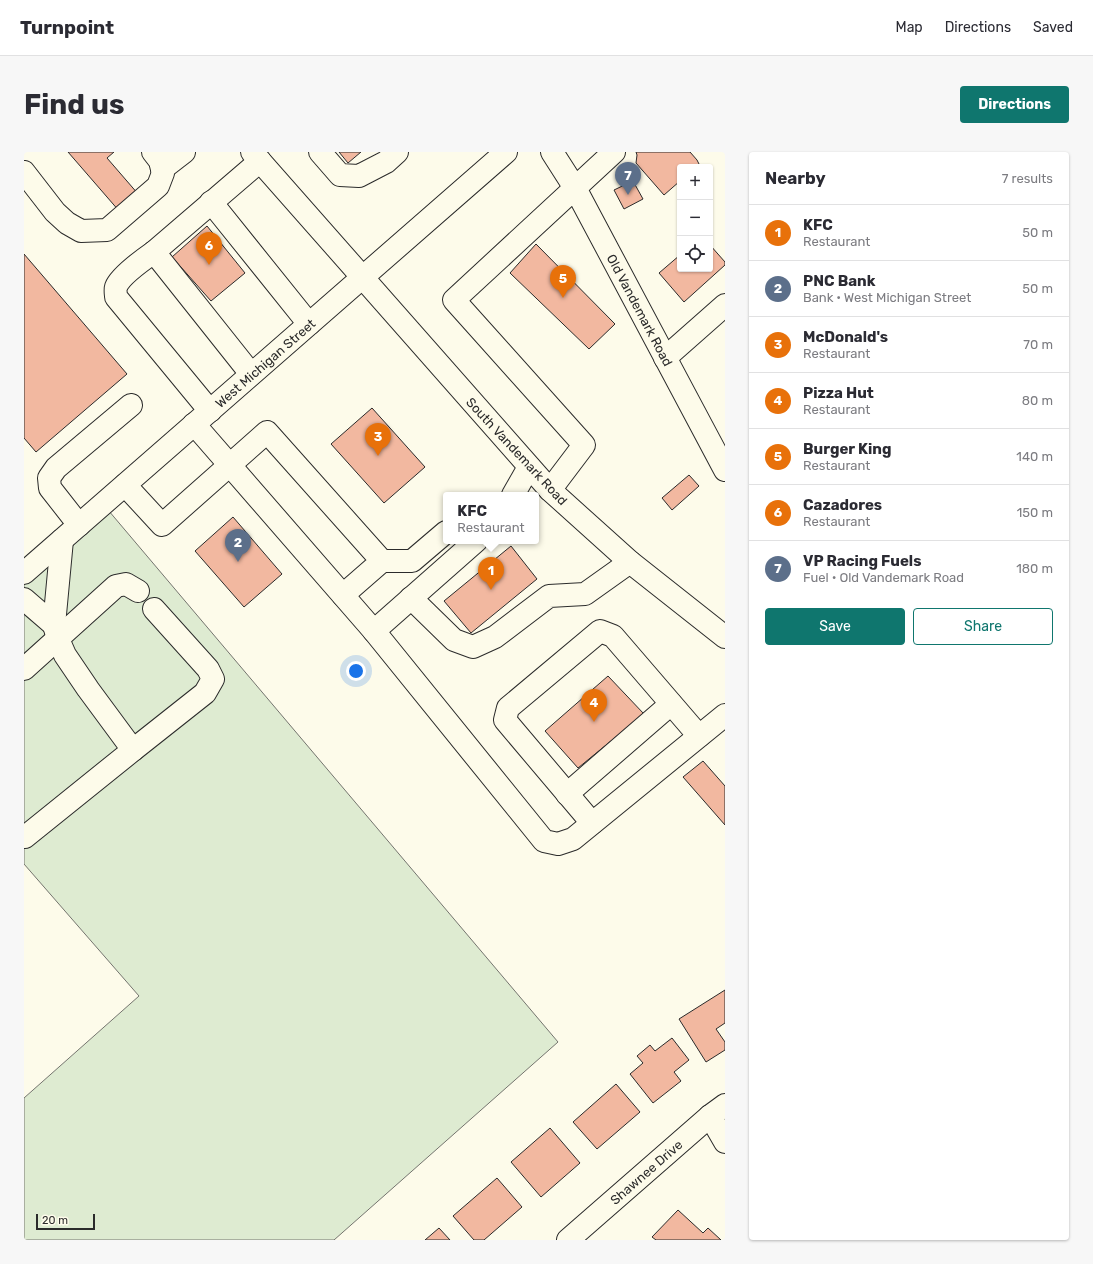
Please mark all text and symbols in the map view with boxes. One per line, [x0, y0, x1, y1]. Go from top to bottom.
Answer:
text: Turnpoint [20, 16, 114, 39]
text: Map [896, 19, 923, 36]
text: Directions [945, 19, 1011, 36]
text: Saved [1033, 19, 1073, 36]
button: Directions [960, 86, 1069, 123]
text: Find us [24, 88, 124, 121]
pin: 7 [615, 162, 641, 195]
map controls [677, 164, 713, 272]
button: + [677, 164, 713, 200]
text: Nearby [765, 168, 826, 188]
text: 7 results [1002, 171, 1053, 186]
button: − [677, 200, 713, 236]
text: KFC [803, 216, 833, 234]
text: 1 [775, 225, 781, 240]
text: 50 m [1022, 225, 1053, 240]
pin: 6 [196, 232, 222, 265]
text: Restaurant [803, 234, 870, 249]
button: locate [677, 236, 713, 272]
street label: Old Vandemark Road [604, 252, 675, 369]
pin: 5 [550, 265, 576, 298]
text: PNC Bank [803, 272, 875, 290]
text: 2 [774, 281, 782, 296]
text: 50 m [1022, 281, 1053, 296]
text: Bank · West Michigan Street [803, 290, 971, 305]
street label: West Michigan Street [212, 316, 319, 412]
text: McDonald's [803, 328, 888, 346]
text: 3 [774, 337, 782, 352]
text: 70 m [1023, 337, 1053, 352]
text: Restaurant [803, 346, 870, 361]
text: Pizza Hut [803, 384, 874, 402]
text: 4 [774, 393, 782, 408]
text: 80 m [1022, 393, 1053, 408]
street label: South Vandemark Road [463, 395, 570, 508]
text: Restaurant [803, 402, 870, 417]
pin: 3 [365, 423, 391, 456]
text: Burger King [803, 440, 891, 458]
text: 5 [774, 449, 782, 464]
text: 140 m [1016, 449, 1053, 464]
text: Restaurant [803, 458, 870, 473]
popup [443, 492, 539, 544]
text: Cazadores [803, 496, 882, 514]
text: KFC [457, 502, 487, 520]
text: 6 [774, 505, 782, 520]
text: 150 m [1017, 505, 1053, 520]
text: Restaurant [803, 514, 870, 529]
text: Restaurant [457, 520, 525, 535]
pin: 2 [225, 529, 251, 562]
text: VP Racing Fuels [803, 552, 921, 570]
pin: 1 [478, 557, 504, 590]
text: 7 [774, 561, 782, 576]
text: 180 m [1016, 561, 1053, 576]
text: Fuel · Old Vandemark Road [803, 570, 964, 585]
button: Save [765, 608, 905, 645]
button: Share [913, 608, 1053, 645]
your location [346, 661, 366, 681]
pin: 4 [581, 689, 607, 722]
street label: Shawnee Drive [607, 1137, 685, 1208]
scale bar [36, 1212, 95, 1231]
text: 20 m [42, 1214, 68, 1227]

